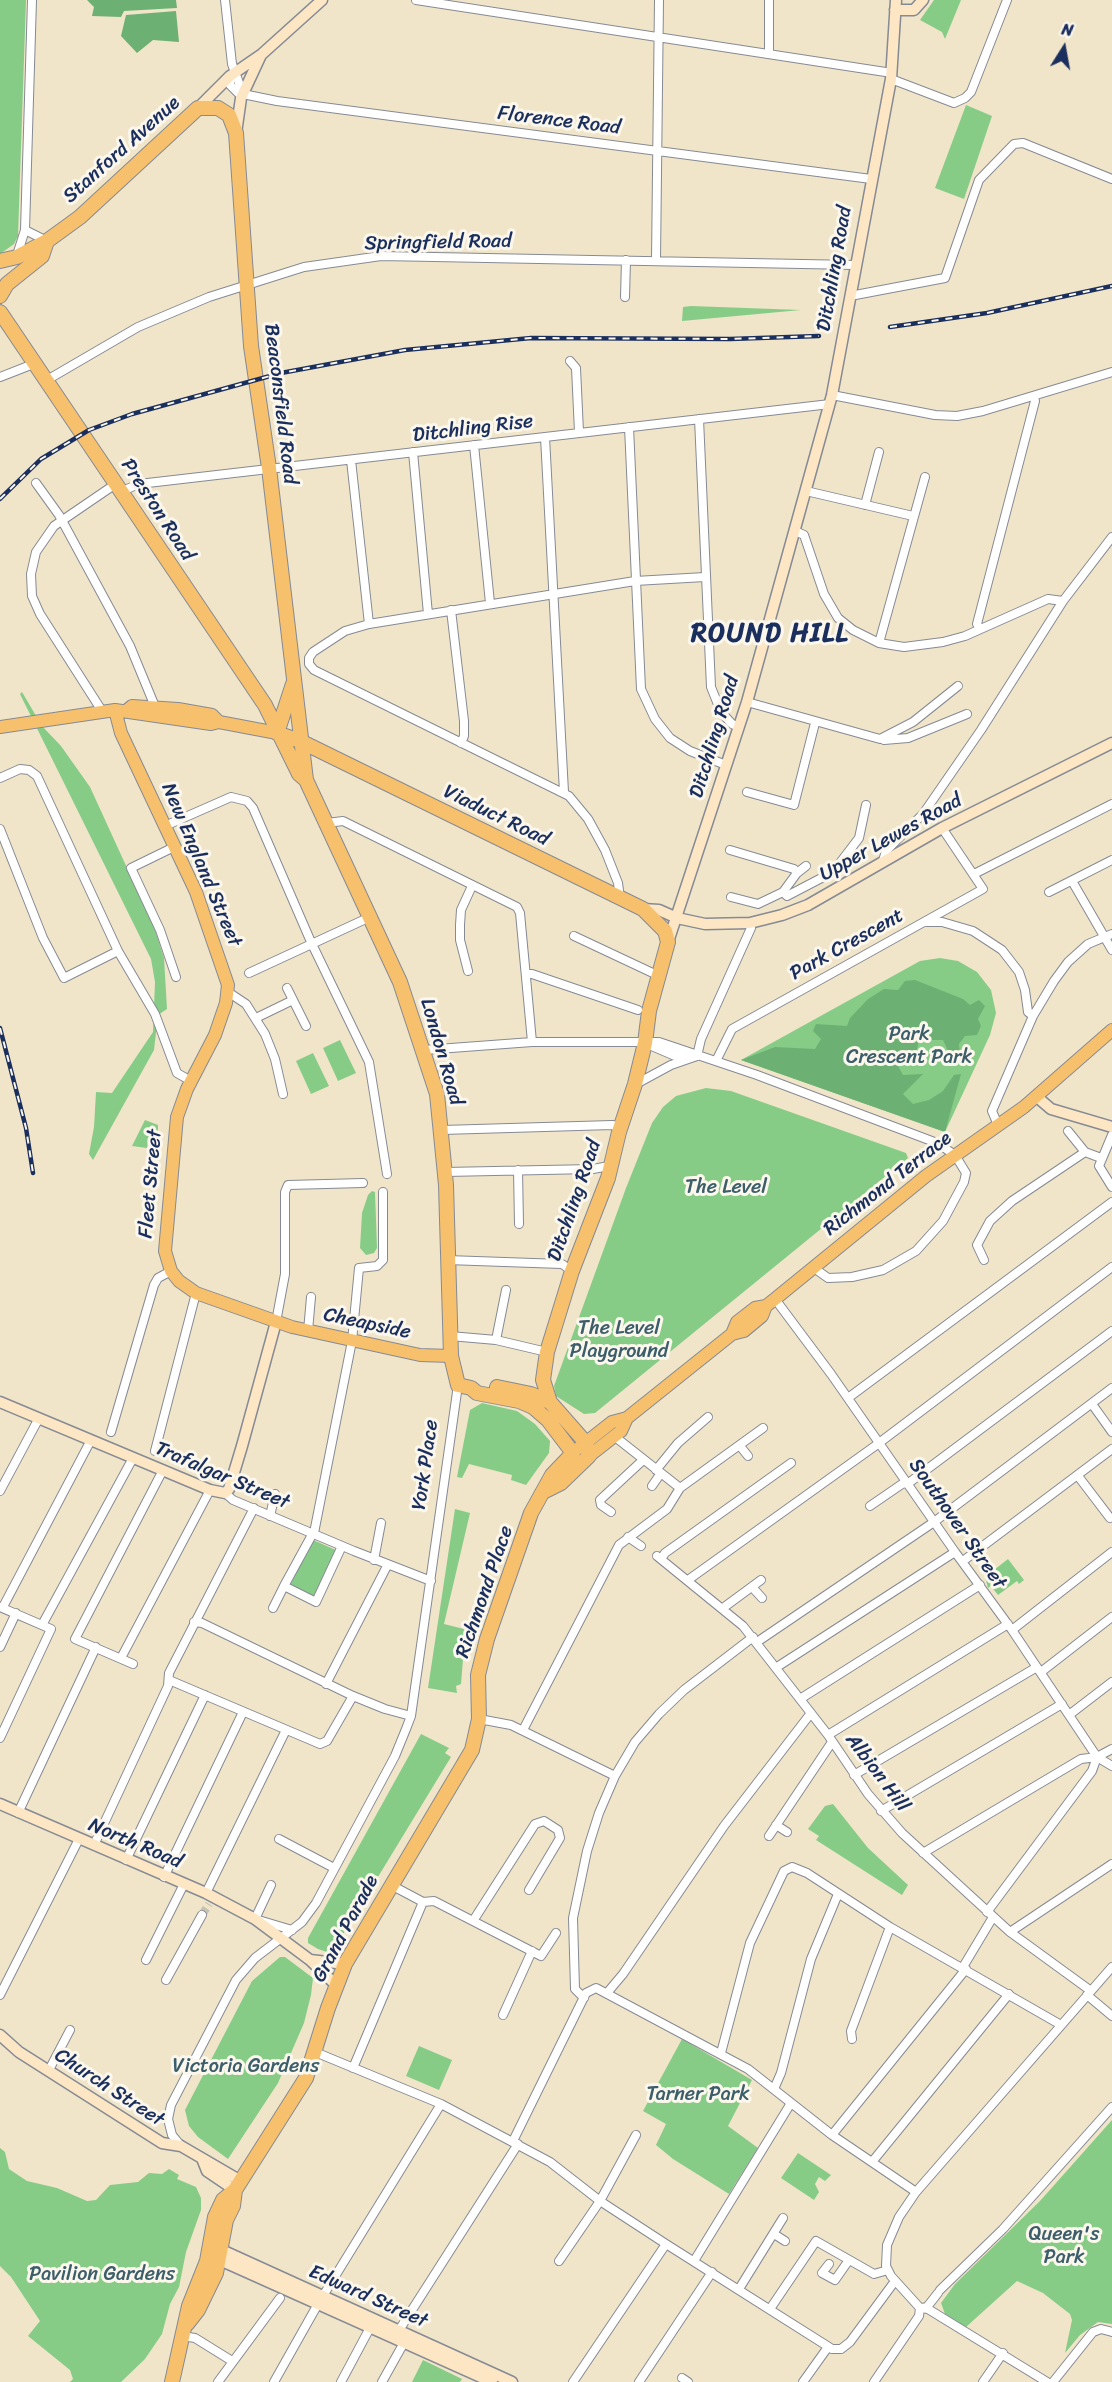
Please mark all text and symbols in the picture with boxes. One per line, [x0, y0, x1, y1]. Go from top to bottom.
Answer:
text: N [1059, 15, 1076, 45]
north arrow [1034, 18, 1094, 78]
street label: Stanford Avenue [59, 91, 185, 209]
street label: Florence Road [496, 102, 622, 140]
street label: Ditchling Road [812, 204, 858, 334]
street label: Springfield Road [364, 230, 512, 256]
street label: Beaconsfield Road [258, 323, 302, 485]
street label: Ditchling Rise [411, 410, 535, 448]
street label: Preston Road [115, 454, 199, 566]
district label: ROUND HILL [691, 618, 849, 650]
street label: Ditchling Road [685, 673, 745, 801]
street label: New England Street [156, 780, 246, 950]
street label: Viaduct Road [439, 780, 553, 852]
street label: Upper Lewes Road [816, 789, 966, 887]
street label: Park Crescent [786, 904, 908, 986]
street label: London Road [414, 996, 468, 1108]
park label: Park Crescent Park [846, 1023, 972, 1070]
street label: Richmond Terrace [819, 1127, 957, 1241]
street label: Fleet Street [134, 1129, 168, 1239]
street label: Ditchling Road [543, 1137, 607, 1265]
park label: The Level [685, 1176, 767, 1200]
street label: Cheapside [321, 1303, 413, 1345]
park label: The Level Playground [570, 1317, 668, 1364]
street label: York Place [408, 1418, 444, 1512]
street label: Trafalgar Street [151, 1437, 293, 1515]
street label: Southover Street [903, 1454, 1011, 1594]
street label: Richmond Place [451, 1523, 519, 1661]
street label: Albion Hill [840, 1729, 914, 1817]
street label: North Road [85, 1814, 185, 1874]
street label: Grand Parade [308, 1871, 384, 1987]
street label: Church Street [50, 2044, 168, 2132]
park label: Victoria Gardens [173, 2055, 319, 2079]
park label: Tarner Park [646, 2083, 750, 2107]
park label: Queen's Park [1028, 2223, 1100, 2270]
street label: Edward Street [305, 2260, 431, 2334]
park label: Pavilion Gardens [29, 2263, 175, 2287]

